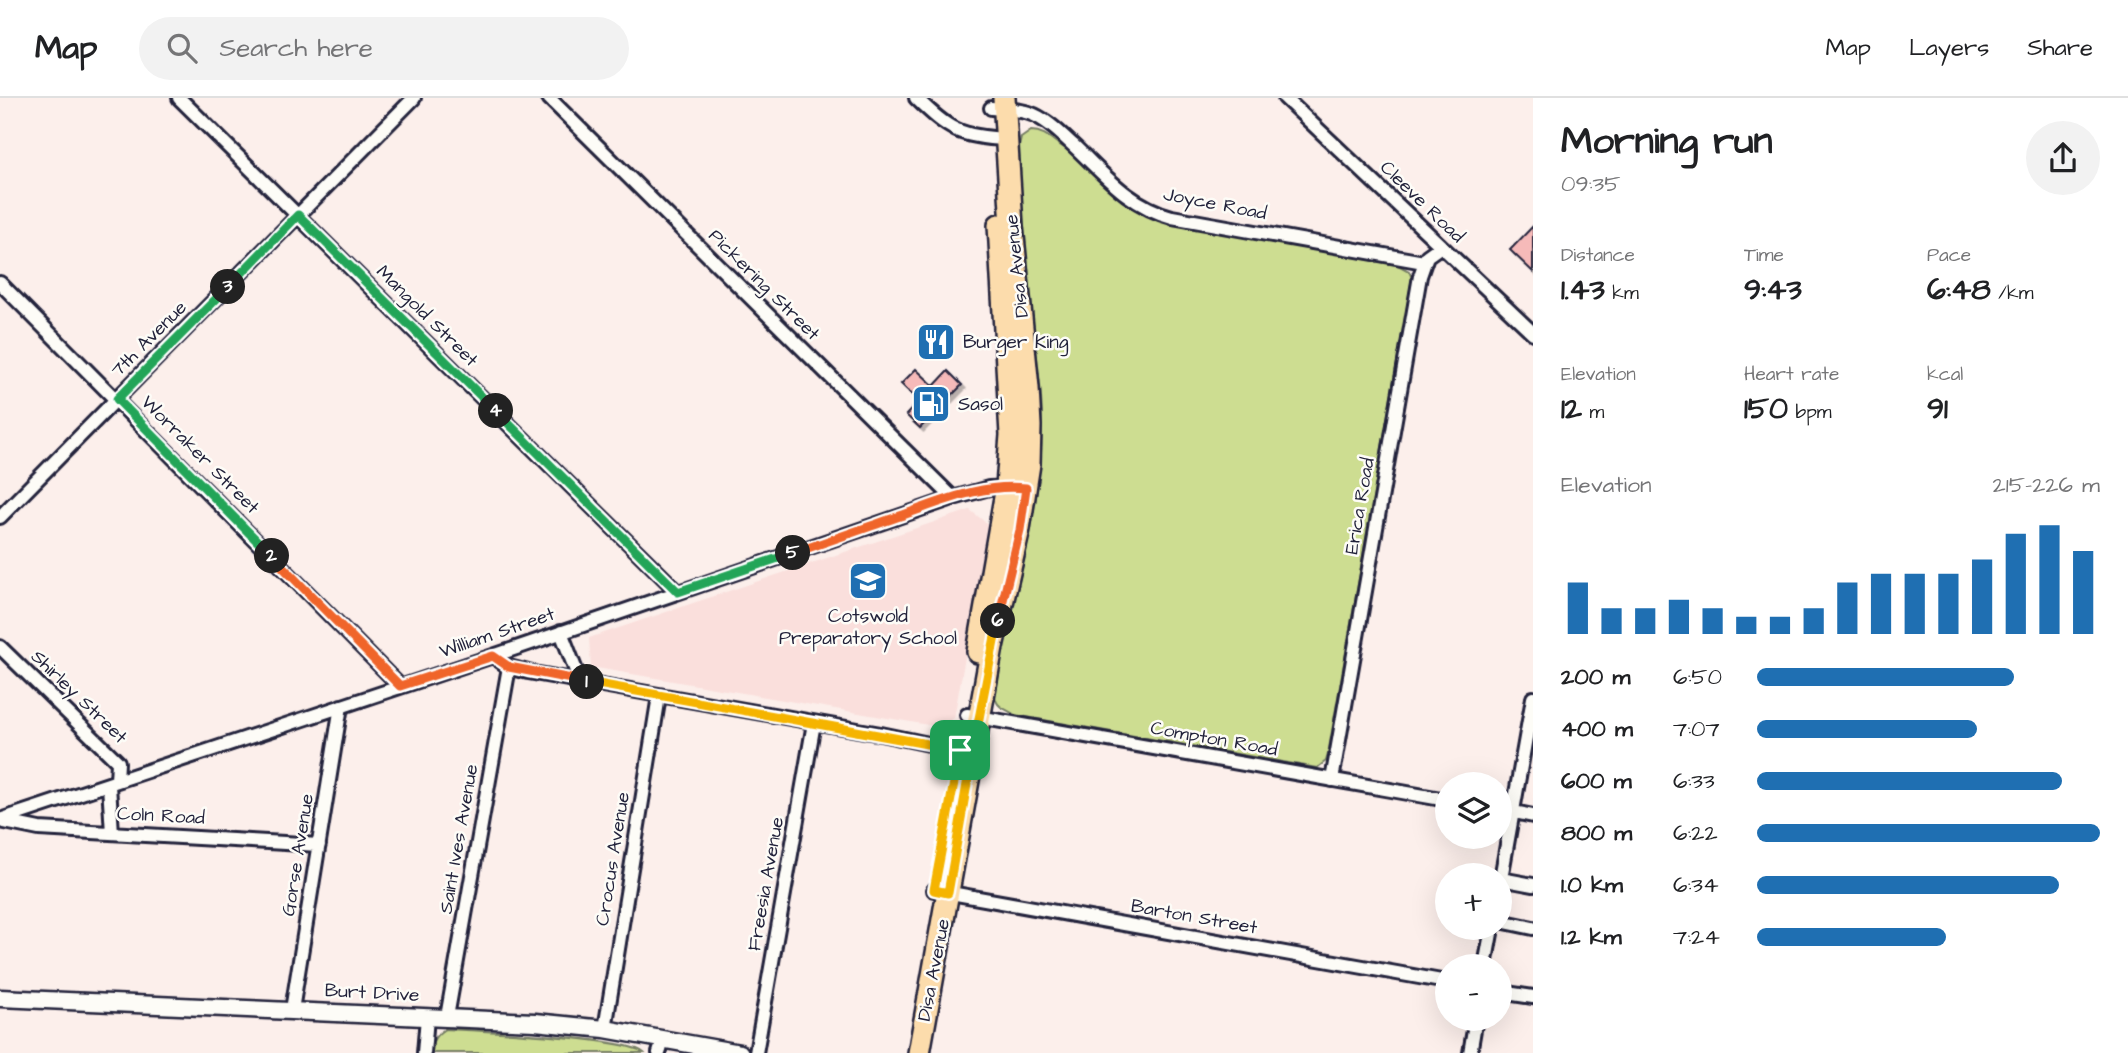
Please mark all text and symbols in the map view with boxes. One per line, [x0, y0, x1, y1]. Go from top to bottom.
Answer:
search box [139, 17, 629, 80]
text: Map [35, 25, 97, 71]
icon: search [163, 29, 201, 67]
text: Search here [219, 30, 373, 66]
text: Map [1826, 31, 1871, 65]
text: Layers [1909, 31, 1989, 65]
text: Share [2027, 31, 2093, 65]
text: Morning run [1561, 116, 1773, 168]
button: share [2026, 121, 2100, 195]
street label: Cleeve Road [1374, 155, 1471, 250]
text: 09:35 [1561, 168, 1620, 200]
street label: Joyce Road [1161, 181, 1269, 228]
street label: Disa Avenue [998, 213, 1036, 319]
street label: Pickering Street [701, 223, 826, 348]
text: Distance [1561, 242, 1635, 269]
text: Time [1744, 242, 1784, 269]
text: Pace [1927, 242, 1971, 269]
street label: Mangold Street [369, 259, 484, 374]
text: 1.43 [1561, 269, 1605, 311]
text: 9:43 [1744, 269, 1802, 311]
text: 6:48 [1927, 269, 1991, 311]
pin: 3 [210, 270, 246, 304]
text: 3 [223, 273, 232, 300]
text: km [1605, 280, 1639, 307]
text: /km [1991, 280, 2033, 307]
street label: 7th Avenue [105, 295, 193, 383]
restaurant icon: Burger King [915, 321, 957, 363]
place label: Burger King [963, 329, 1069, 357]
text: Elevation [1561, 361, 1636, 388]
text: Heart rate [1744, 361, 1839, 388]
text: kcal [1927, 361, 1963, 388]
fuel station icon: Sasol [910, 383, 952, 425]
text: 12 [1561, 388, 1582, 430]
text: 150 [1744, 388, 1788, 430]
text: 91 [1927, 388, 1948, 430]
street label: Worraker Street [135, 390, 266, 521]
place label: Sasol [958, 391, 1003, 418]
pin: 4 [478, 394, 514, 428]
text: 4 [489, 397, 502, 424]
text: m [1582, 399, 1604, 426]
text: bpm [1788, 399, 1832, 426]
street label: Erica Road [1338, 455, 1382, 556]
text: Elevation [1561, 469, 1652, 501]
text: 215–226 m [1993, 469, 2100, 501]
pin: 5 [776, 536, 810, 570]
pin: 2 [254, 538, 290, 574]
text: 5 [786, 539, 799, 566]
text: 2 [266, 542, 277, 569]
school or university icon: Cotswold Preparatory School [847, 560, 889, 602]
street label: William Street [436, 601, 559, 665]
place label: Cotswold Preparatory School [779, 603, 957, 653]
pin: 6 [981, 603, 1016, 638]
text: 6 [992, 607, 1003, 634]
street label: Shirley Street [24, 644, 134, 751]
text: 200 m [1561, 661, 1630, 693]
text: 6:50 [1673, 661, 1722, 693]
pin: 1 [570, 664, 604, 700]
text: 1 [585, 668, 588, 695]
text: 400 m [1561, 713, 1633, 745]
text: 7:07 [1673, 713, 1720, 745]
street label: Compton Road [1148, 715, 1280, 764]
pin [930, 720, 990, 780]
icon: arrive [941, 731, 979, 769]
street label: Saint Ives Avenue [433, 762, 485, 916]
text: 600 m [1561, 765, 1632, 797]
text: 6:33 [1673, 765, 1715, 797]
map controls [1435, 772, 1512, 1031]
button: layers [1435, 772, 1512, 849]
street label: Crocus Avenue [589, 790, 637, 928]
street label: Gorse Avenue [275, 792, 321, 918]
street label: Coln Road [116, 800, 206, 832]
street label: Freesia Avenue [741, 815, 791, 953]
text: 800 m [1561, 817, 1632, 849]
text: 6:22 [1673, 817, 1718, 849]
button: + [1435, 863, 1512, 940]
text: 1.0 km [1561, 869, 1623, 901]
text: 6:34 [1673, 869, 1719, 901]
street label: Barton Street [1129, 893, 1260, 941]
street label: Disa Avenue [911, 917, 957, 1023]
text: 1.2 km [1561, 921, 1622, 953]
text: 7:24 [1673, 921, 1720, 953]
button: − [1435, 954, 1512, 1031]
street label: Burt Drive [324, 977, 420, 1009]

